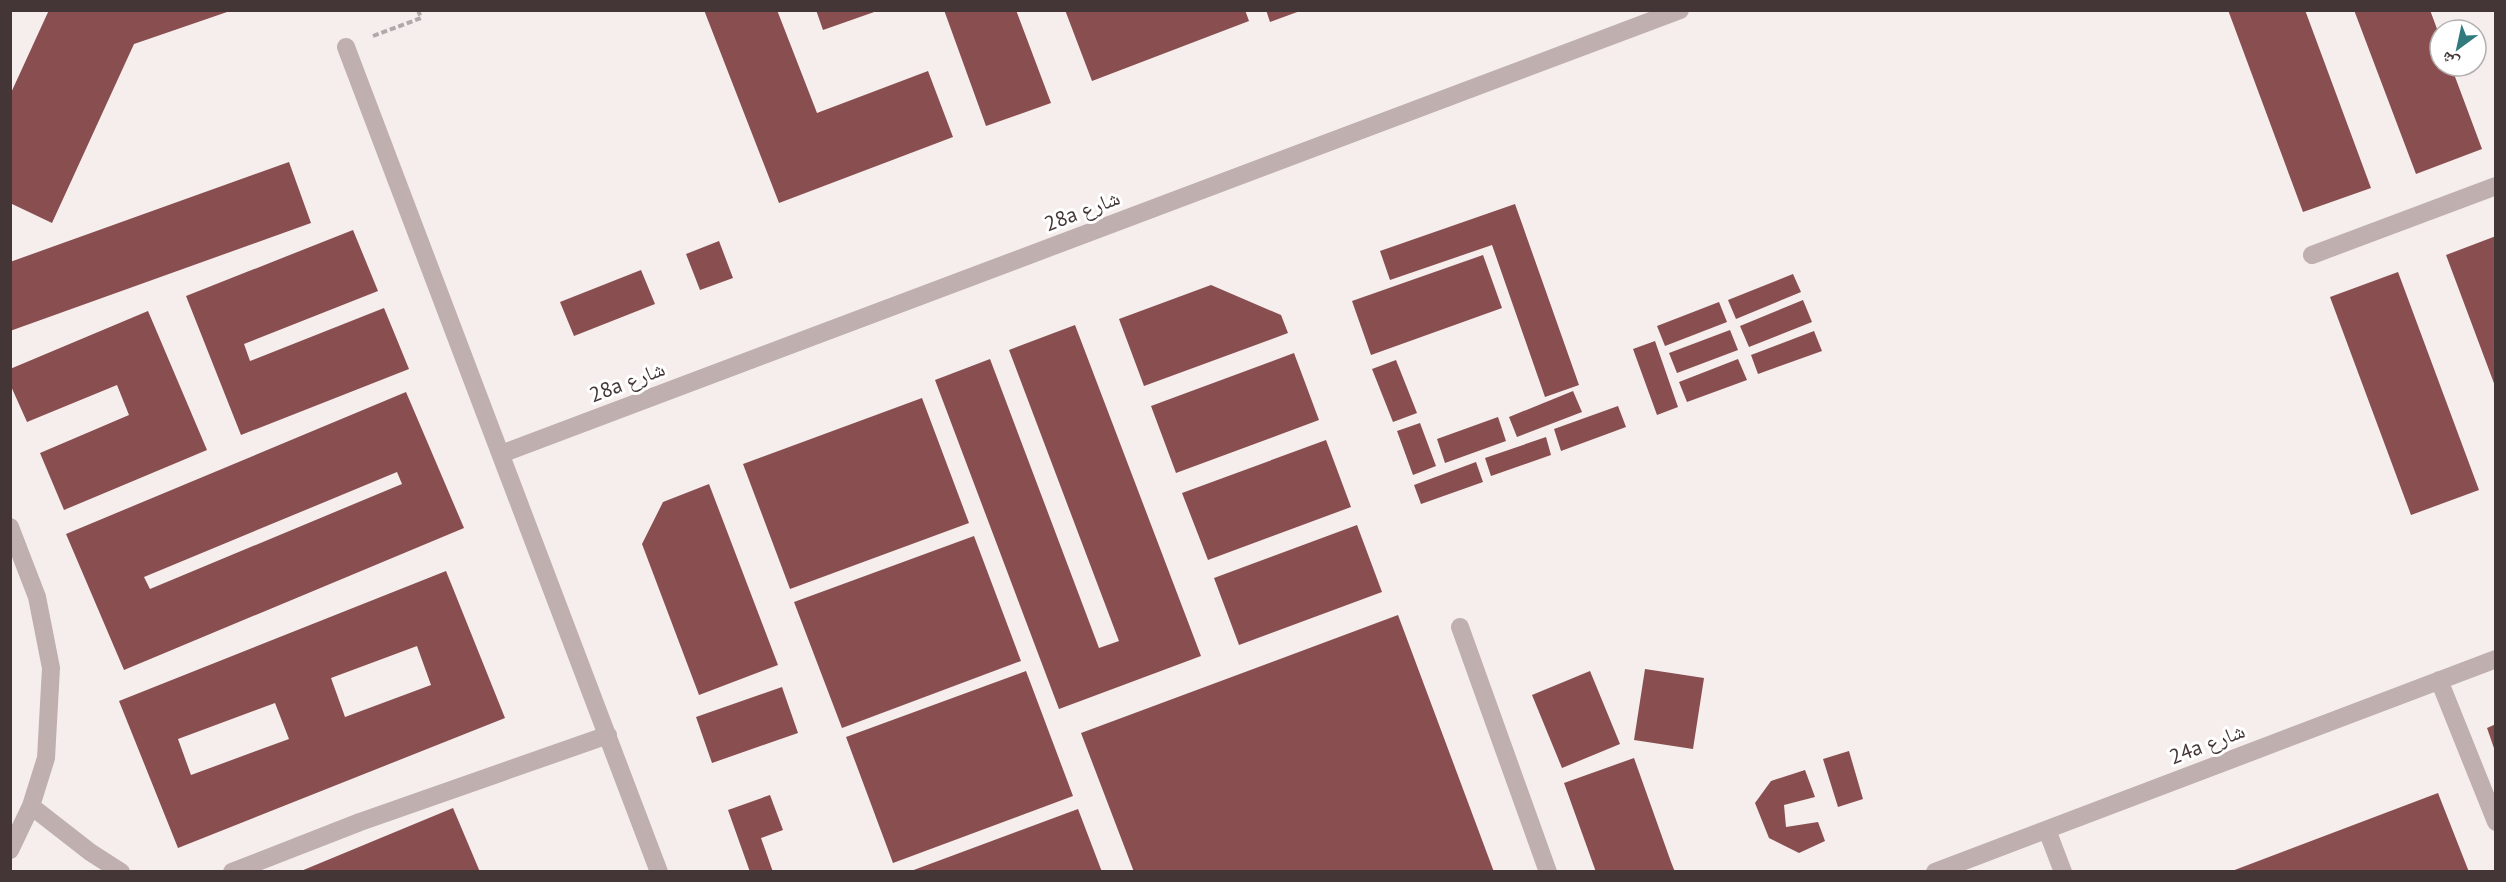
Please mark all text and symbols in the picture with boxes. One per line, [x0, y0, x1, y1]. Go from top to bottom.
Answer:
north arrow [2428, 18, 2488, 78]
text: ش [2437, 48, 2462, 74]
street label: 28a شارع [1040, 184, 1123, 237]
street label: 28a شارع [585, 355, 668, 408]
street label: 24a شارع [2165, 717, 2248, 770]

